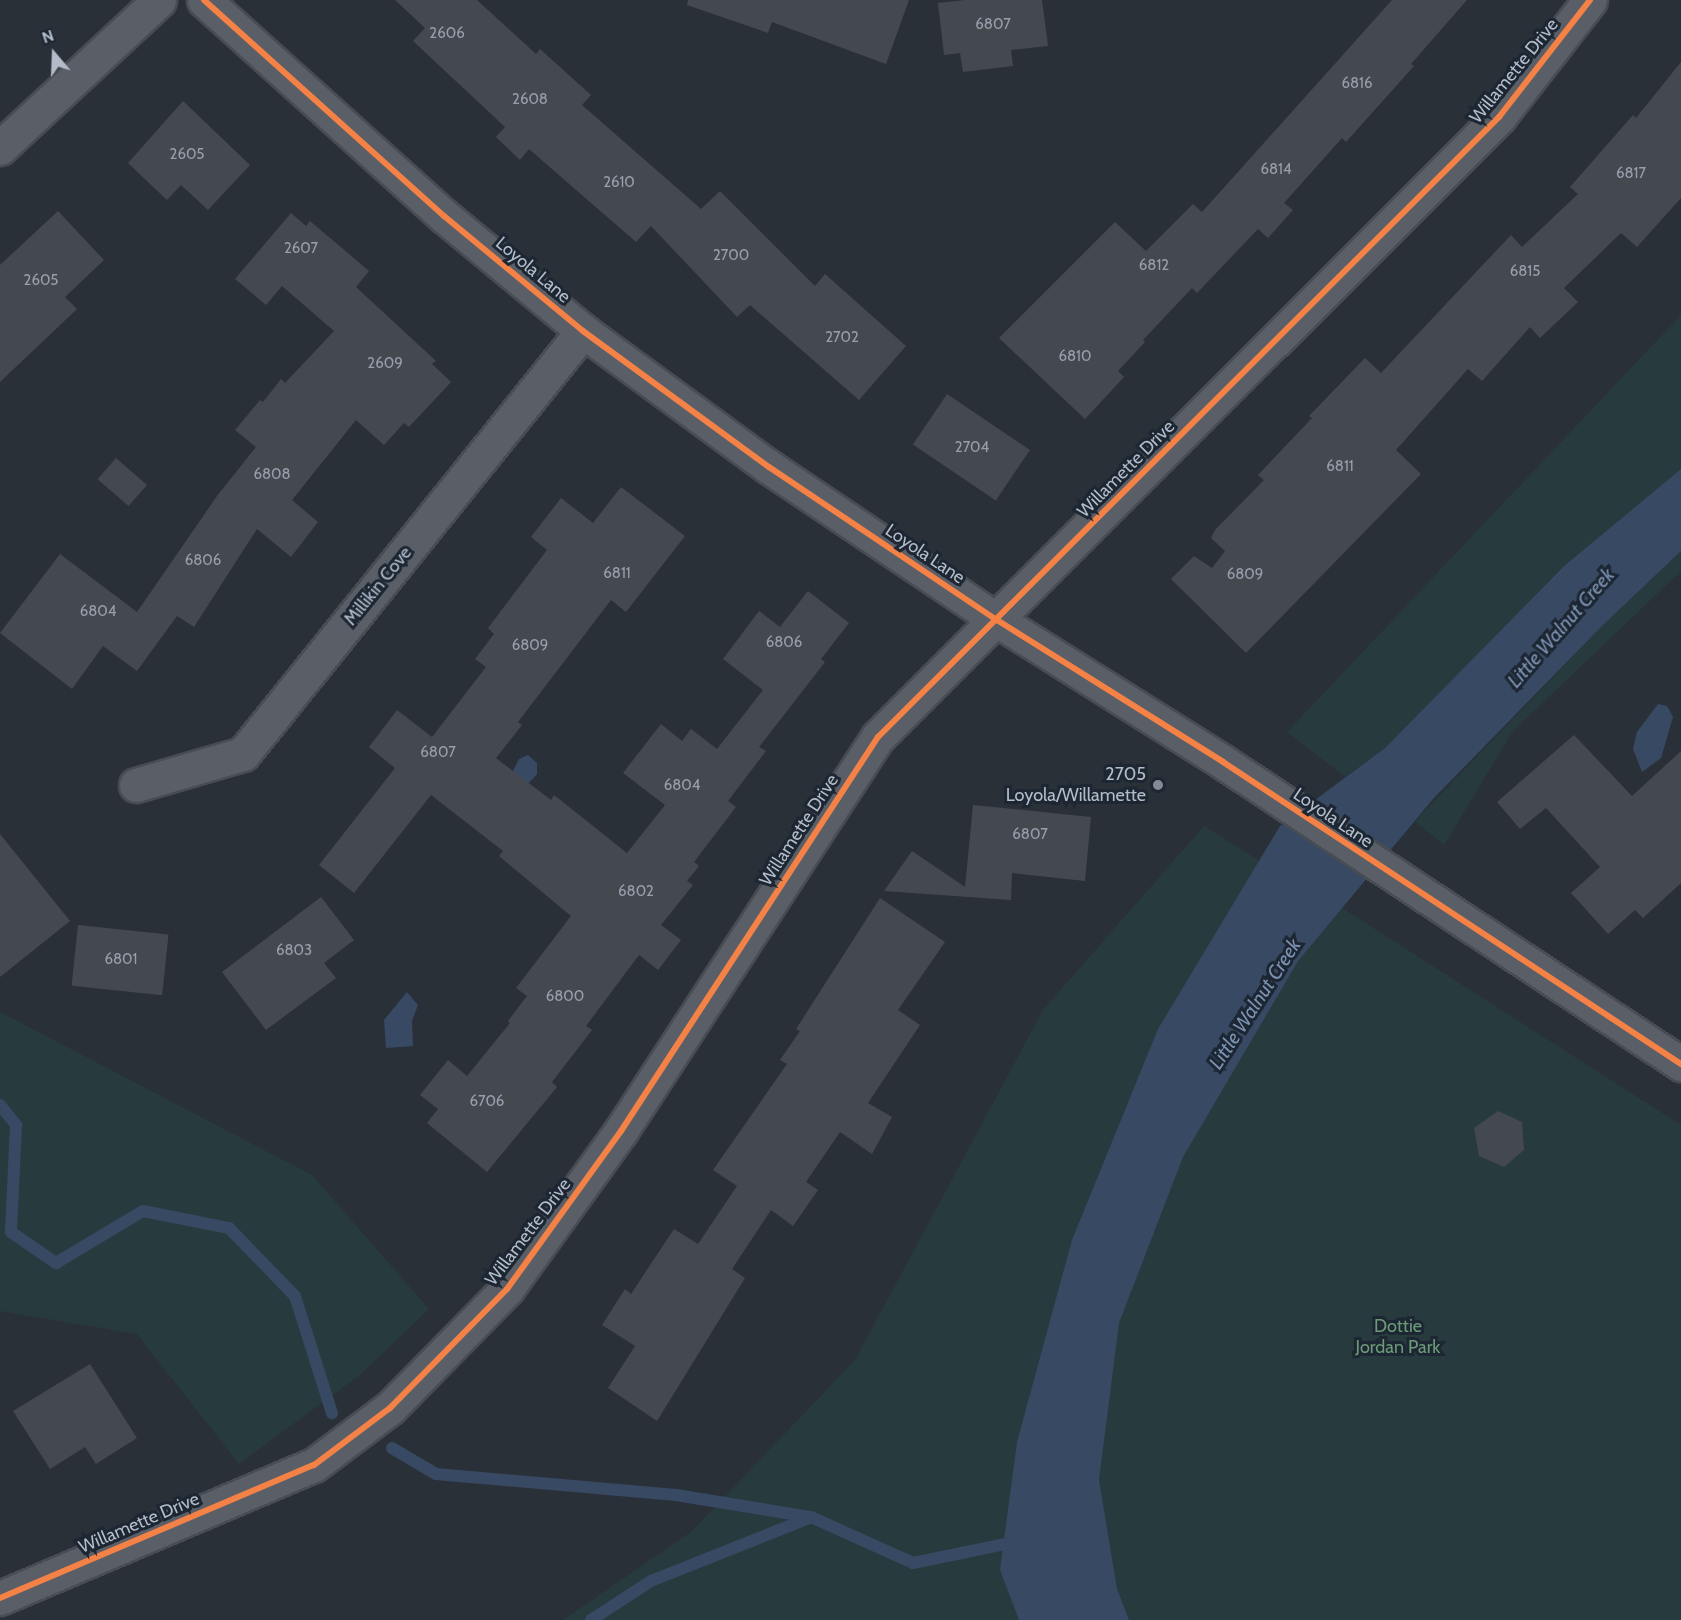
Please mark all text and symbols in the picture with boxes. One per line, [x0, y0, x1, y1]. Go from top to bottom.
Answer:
street label: Willamette Drive [1465, 14, 1563, 128]
house number: 6807 [975, 16, 1011, 34]
north arrow [24, 24, 84, 84]
house number: 2606 [429, 25, 465, 43]
text: N [40, 26, 56, 47]
house number: 6816 [1341, 75, 1373, 93]
house number: 2608 [512, 91, 548, 109]
house number: 2605 [170, 146, 204, 164]
house number: 6814 [1260, 161, 1292, 179]
house number: 6817 [1616, 165, 1646, 183]
house number: 2610 [603, 174, 635, 192]
street label: Loyola Lane [491, 232, 575, 308]
house number: 2607 [284, 240, 318, 258]
house number: 2700 [713, 247, 749, 265]
house number: 6812 [1139, 257, 1169, 275]
house number: 6815 [1510, 263, 1540, 281]
house number: 2605 [24, 272, 58, 290]
house number: 2702 [825, 329, 859, 347]
house number: 6810 [1059, 348, 1091, 366]
house number: 2609 [367, 355, 403, 373]
street label: Willamette Drive [1073, 416, 1179, 522]
house number: 2704 [955, 439, 989, 457]
house number: 6811 [1326, 458, 1354, 476]
house number: 6808 [253, 466, 291, 484]
street label: Loyola Lane [881, 520, 969, 588]
street label: Millikin Cove [340, 542, 416, 630]
house number: 6806 [185, 552, 221, 570]
water label: Little Walnut Creek [1503, 563, 1619, 693]
house number: 6811 [603, 565, 631, 583]
house number: 6809 [1227, 566, 1263, 584]
house number: 6804 [80, 603, 116, 621]
house number: 6806 [766, 634, 802, 652]
house number: 6809 [512, 637, 548, 655]
house number: 6807 [420, 744, 456, 762]
place label: 2705 Loyola/Willamette [1006, 764, 1146, 806]
street label: Willamette Drive [755, 770, 843, 890]
house number: 6804 [664, 777, 700, 795]
marker: 2705 Loyola/Willamette [1151, 778, 1165, 792]
street label: Loyola Lane [1289, 784, 1377, 852]
house number: 6807 [1012, 826, 1048, 844]
house number: 6802 [618, 883, 654, 901]
water label: Little Walnut Creek [1204, 934, 1306, 1074]
house number: 6803 [276, 942, 312, 960]
house number: 6801 [105, 951, 137, 969]
house number: 6800 [546, 988, 584, 1006]
house number: 6706 [470, 1093, 504, 1111]
street label: Willamette Drive [481, 1174, 575, 1290]
park label: Dottie Jordan Park [1356, 1316, 1440, 1358]
street label: Willamette Drive [76, 1488, 202, 1558]

